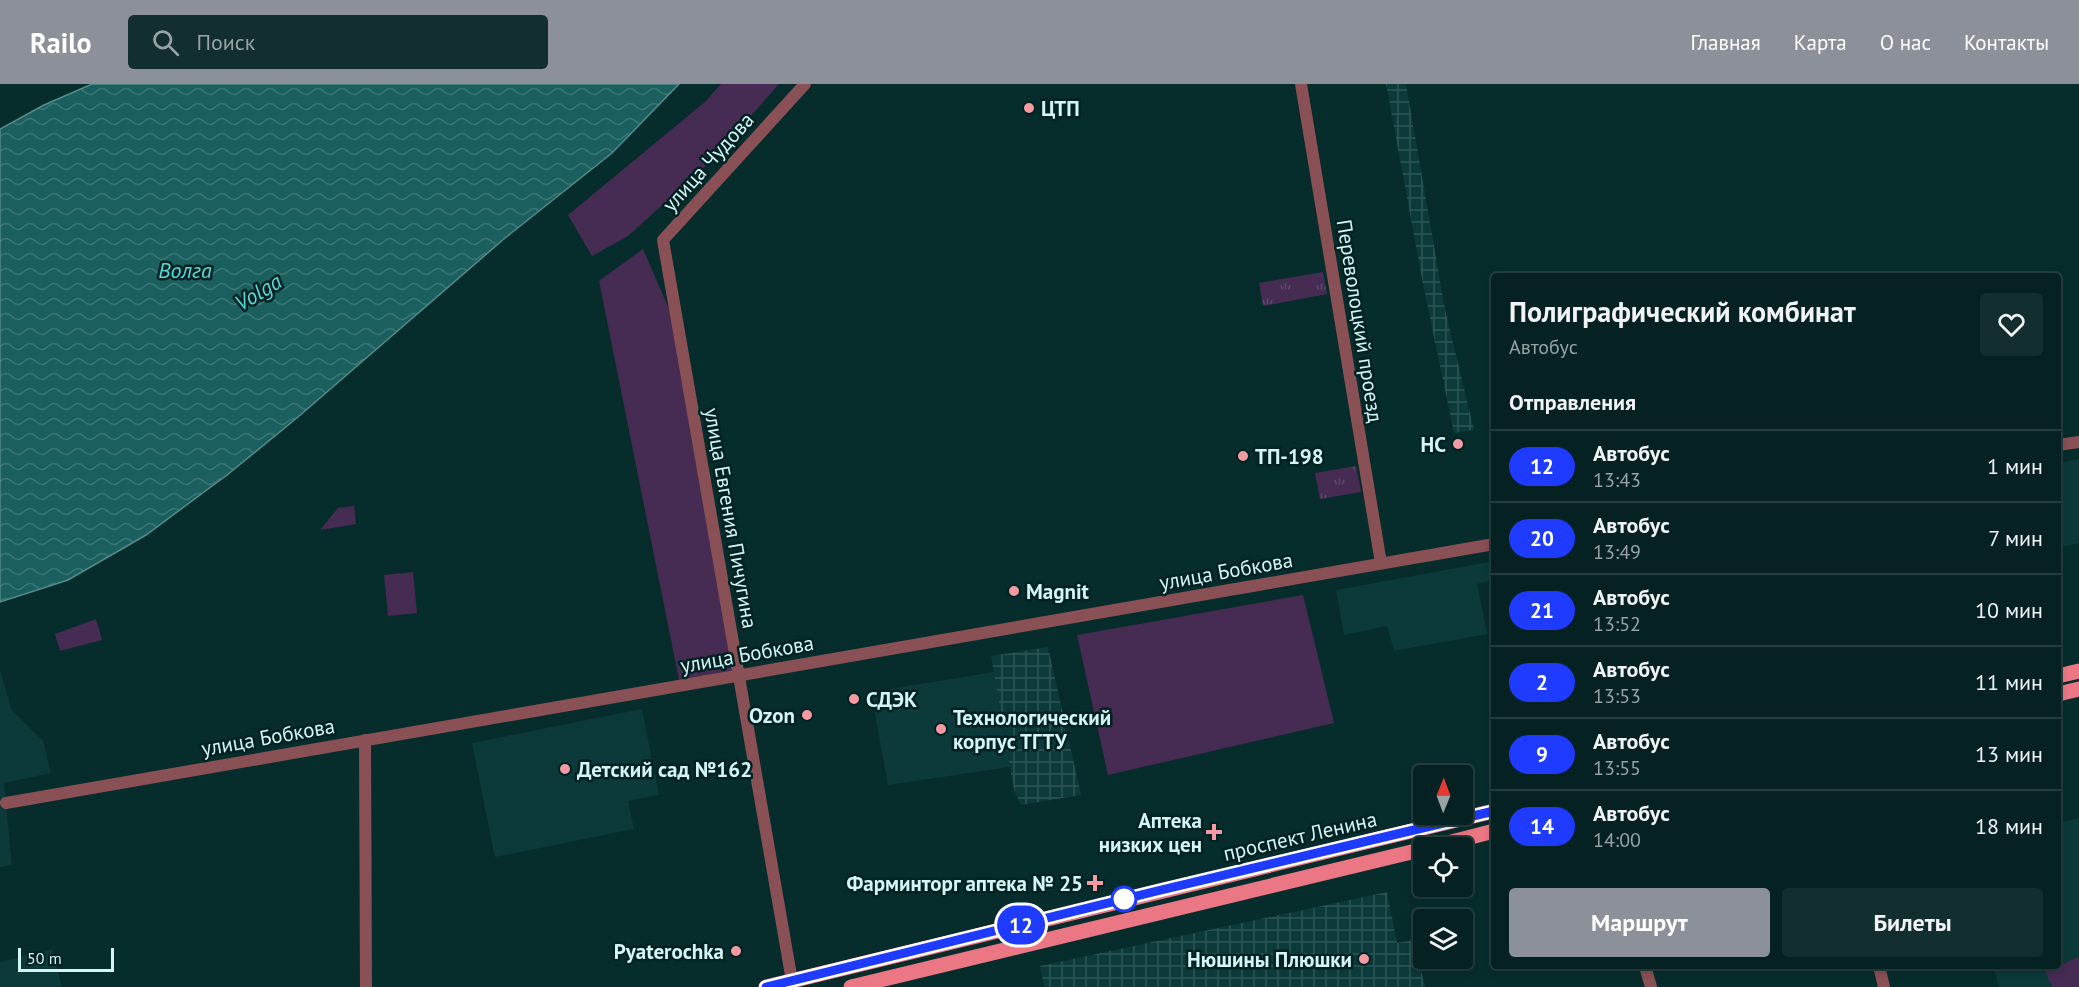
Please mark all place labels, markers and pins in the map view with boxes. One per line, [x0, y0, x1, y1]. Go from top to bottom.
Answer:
place label: ЦТП [1041, 95, 1080, 122]
marker: ЦТП [1022, 101, 1036, 115]
place label: НС [1421, 431, 1446, 458]
marker: НС [1451, 437, 1465, 451]
place label: ТП-198 [1255, 443, 1324, 470]
marker: ТП-198 [1236, 449, 1250, 463]
place label: Magnit [1026, 578, 1090, 605]
marker: Magnit [1007, 584, 1021, 598]
place label: СДЭК [866, 686, 917, 713]
marker: СДЭК [847, 692, 861, 706]
place label: Ozon [749, 702, 795, 729]
place label: Технологический корпус ТГТУ [953, 704, 1111, 755]
marker: Ozon [800, 708, 814, 722]
marker: Технологический корпус ТГТУ [934, 722, 948, 736]
place label: Детский сад №162 [577, 756, 752, 783]
marker: Детский сад №162 [558, 762, 572, 776]
place label: Аптека низких цен [1099, 807, 1202, 858]
marker: Аптека низких цен [1207, 825, 1221, 839]
place label: Фарминторг аптека № 25 [846, 870, 1083, 897]
marker: Фарминторг аптека № 25 [1088, 876, 1102, 890]
unlabelled marker [1111, 886, 1137, 912]
place label: Pyaterochka [614, 938, 724, 965]
marker: Pyaterochka [729, 944, 743, 958]
place label: Нюшины Плюшки [1187, 946, 1352, 973]
marker: Нюшины Плюшки [1357, 952, 1371, 966]

